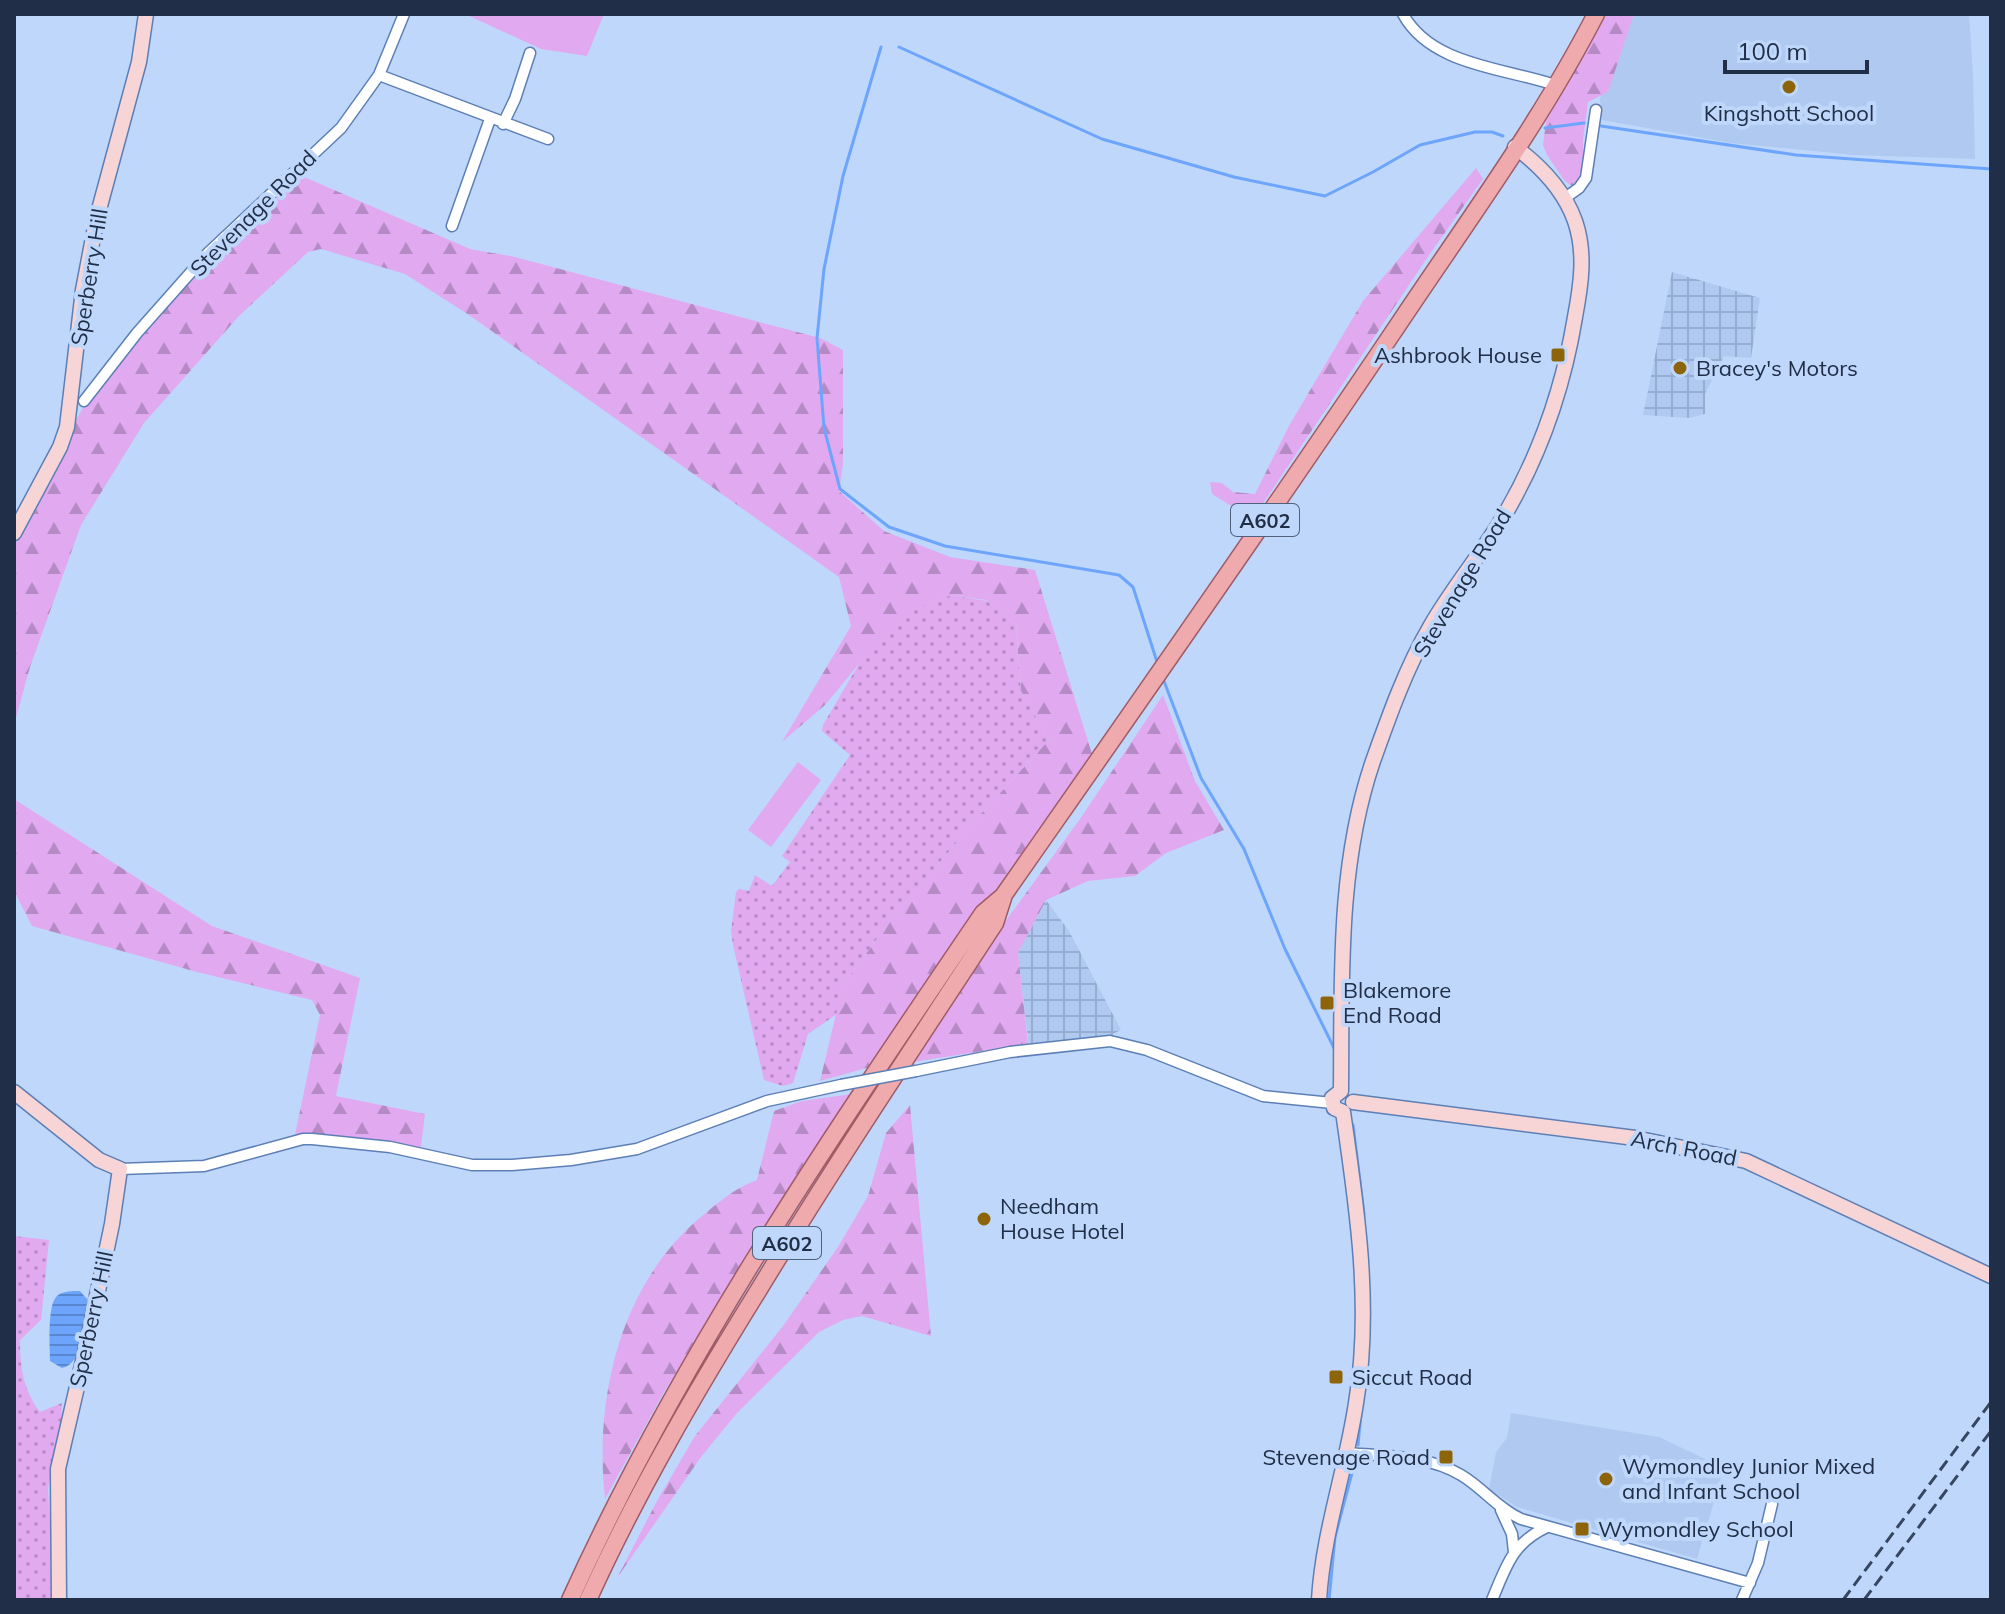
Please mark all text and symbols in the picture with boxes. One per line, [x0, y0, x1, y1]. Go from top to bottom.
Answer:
scale bar [1725, 24, 1867, 74]
text: 100 m [1737, 36, 1808, 66]
marker: Kingshott School [1780, 78, 1798, 96]
place label: Kingshott School [1704, 99, 1874, 127]
street label: Stevenage Road [184, 144, 322, 282]
street label: Sperberry Hill [64, 206, 114, 348]
place label: Ashbrook House [1374, 341, 1542, 369]
marker: Ashbrook House [1549, 346, 1567, 364]
place label: Bracey's Motors [1696, 354, 1858, 382]
marker: Bracey's Motors [1671, 359, 1689, 377]
road number: A602 [1231, 504, 1299, 536]
street label: Stevenage Road [1407, 504, 1517, 662]
place label: Blakemore End Road [1343, 976, 1451, 1029]
marker: Blakemore End Road [1318, 994, 1336, 1012]
street label: Arch Road [1629, 1124, 1739, 1172]
place label: Needham House Hotel [1000, 1192, 1125, 1245]
marker: Needham House Hotel [975, 1210, 993, 1228]
road number: A602 [753, 1227, 821, 1259]
street label: Sperberry Hill [63, 1248, 119, 1390]
place label: Siccut Road [1352, 1363, 1473, 1391]
marker: Siccut Road [1327, 1368, 1345, 1386]
place label: Stevenage Road [1262, 1443, 1430, 1471]
marker: Stevenage Road [1437, 1448, 1455, 1466]
place label: Wymondley Junior Mixed and Infant School [1622, 1452, 1875, 1505]
marker: Wymondley Junior Mixed and Infant School [1597, 1470, 1615, 1488]
place label: Wymondley School [1598, 1515, 1794, 1543]
marker: Wymondley School [1573, 1520, 1591, 1538]

